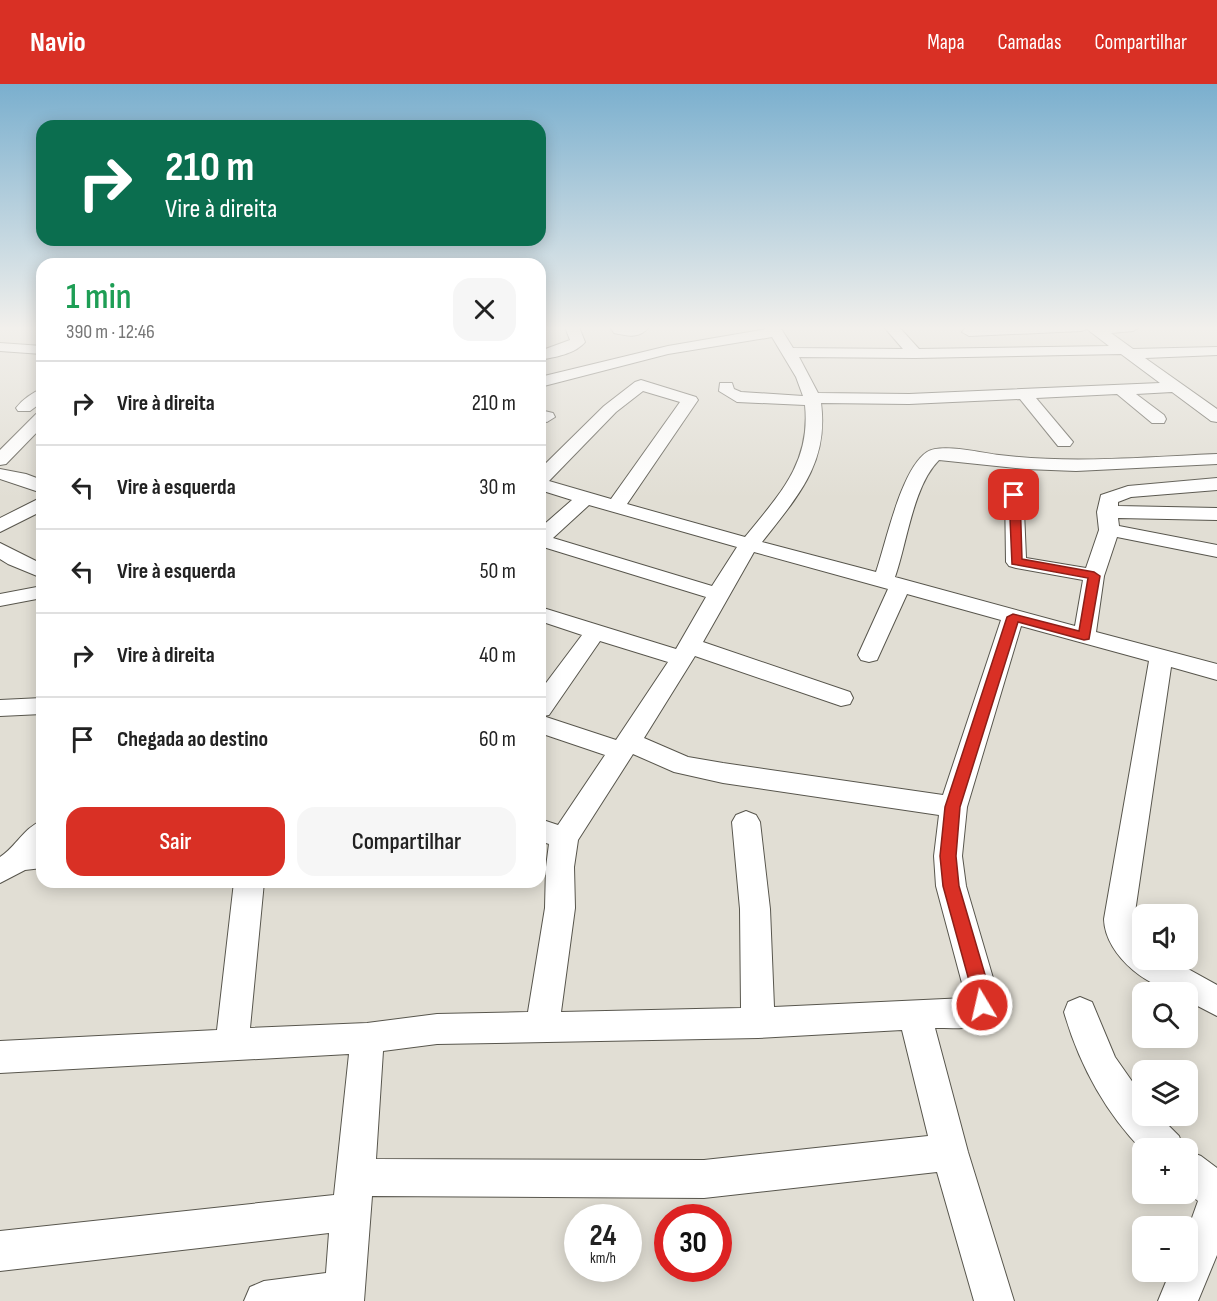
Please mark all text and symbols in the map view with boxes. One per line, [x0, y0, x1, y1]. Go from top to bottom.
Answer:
text: Navio [30, 26, 86, 59]
text: Mapa [927, 30, 965, 55]
text: Camadas [998, 30, 1061, 55]
text: Compartilhar [1094, 30, 1187, 55]
text: 210 m [165, 142, 254, 193]
icon: right [66, 144, 144, 222]
text: Vire à direita [165, 193, 277, 225]
text: 1 min [66, 276, 131, 319]
button: close [453, 278, 516, 341]
text: 390 m · 12:46 [66, 320, 155, 344]
icon: right [66, 387, 99, 420]
text: Vire à direita [117, 390, 215, 417]
text: 210 m [472, 390, 516, 417]
pin [988, 469, 1039, 520]
icon: left [66, 471, 99, 504]
text: Vire à esquerda [117, 474, 236, 501]
text: 30 m [479, 474, 516, 501]
icon: arrive [997, 478, 1030, 511]
icon: left [66, 555, 99, 588]
text: Vire à esquerda [117, 558, 236, 585]
text: 50 m [480, 558, 516, 585]
icon: right [66, 639, 99, 672]
text: Vire à direita [117, 642, 215, 669]
text: 40 m [479, 642, 516, 669]
icon: arrive [66, 723, 99, 756]
text: Chegada ao destino [117, 726, 268, 753]
text: 60 m [479, 726, 516, 753]
button: Sair [66, 807, 285, 876]
button: Compartilhar [297, 807, 516, 876]
map controls [1132, 904, 1198, 1282]
button: sound [1132, 904, 1198, 970]
position arrow [950, 973, 1014, 1037]
button: search [1132, 982, 1198, 1048]
button: layers [1132, 1060, 1198, 1126]
button: + [1132, 1138, 1198, 1204]
speed limit sign: 30 [654, 1204, 732, 1282]
button: − [1132, 1216, 1198, 1282]
text: 24 [590, 1218, 616, 1254]
text: km/h [590, 1249, 616, 1268]

